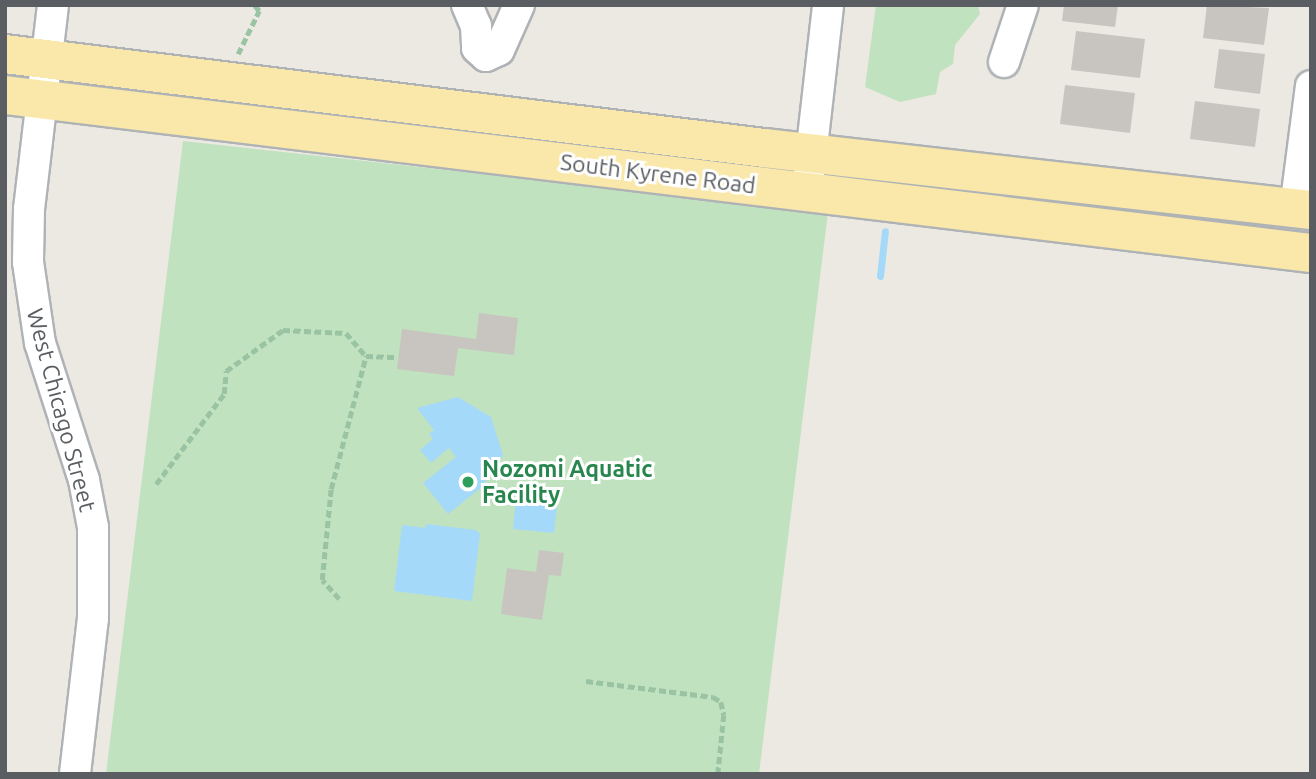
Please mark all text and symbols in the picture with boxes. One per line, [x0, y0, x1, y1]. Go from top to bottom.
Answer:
street label: South Kyrene Road [559, 148, 757, 200]
street label: West Chicago Street [21, 305, 101, 515]
place label: Nozomi Aquatic Facility [482, 455, 653, 509]
marker: Nozomi Aquatic Facility [460, 474, 476, 490]

